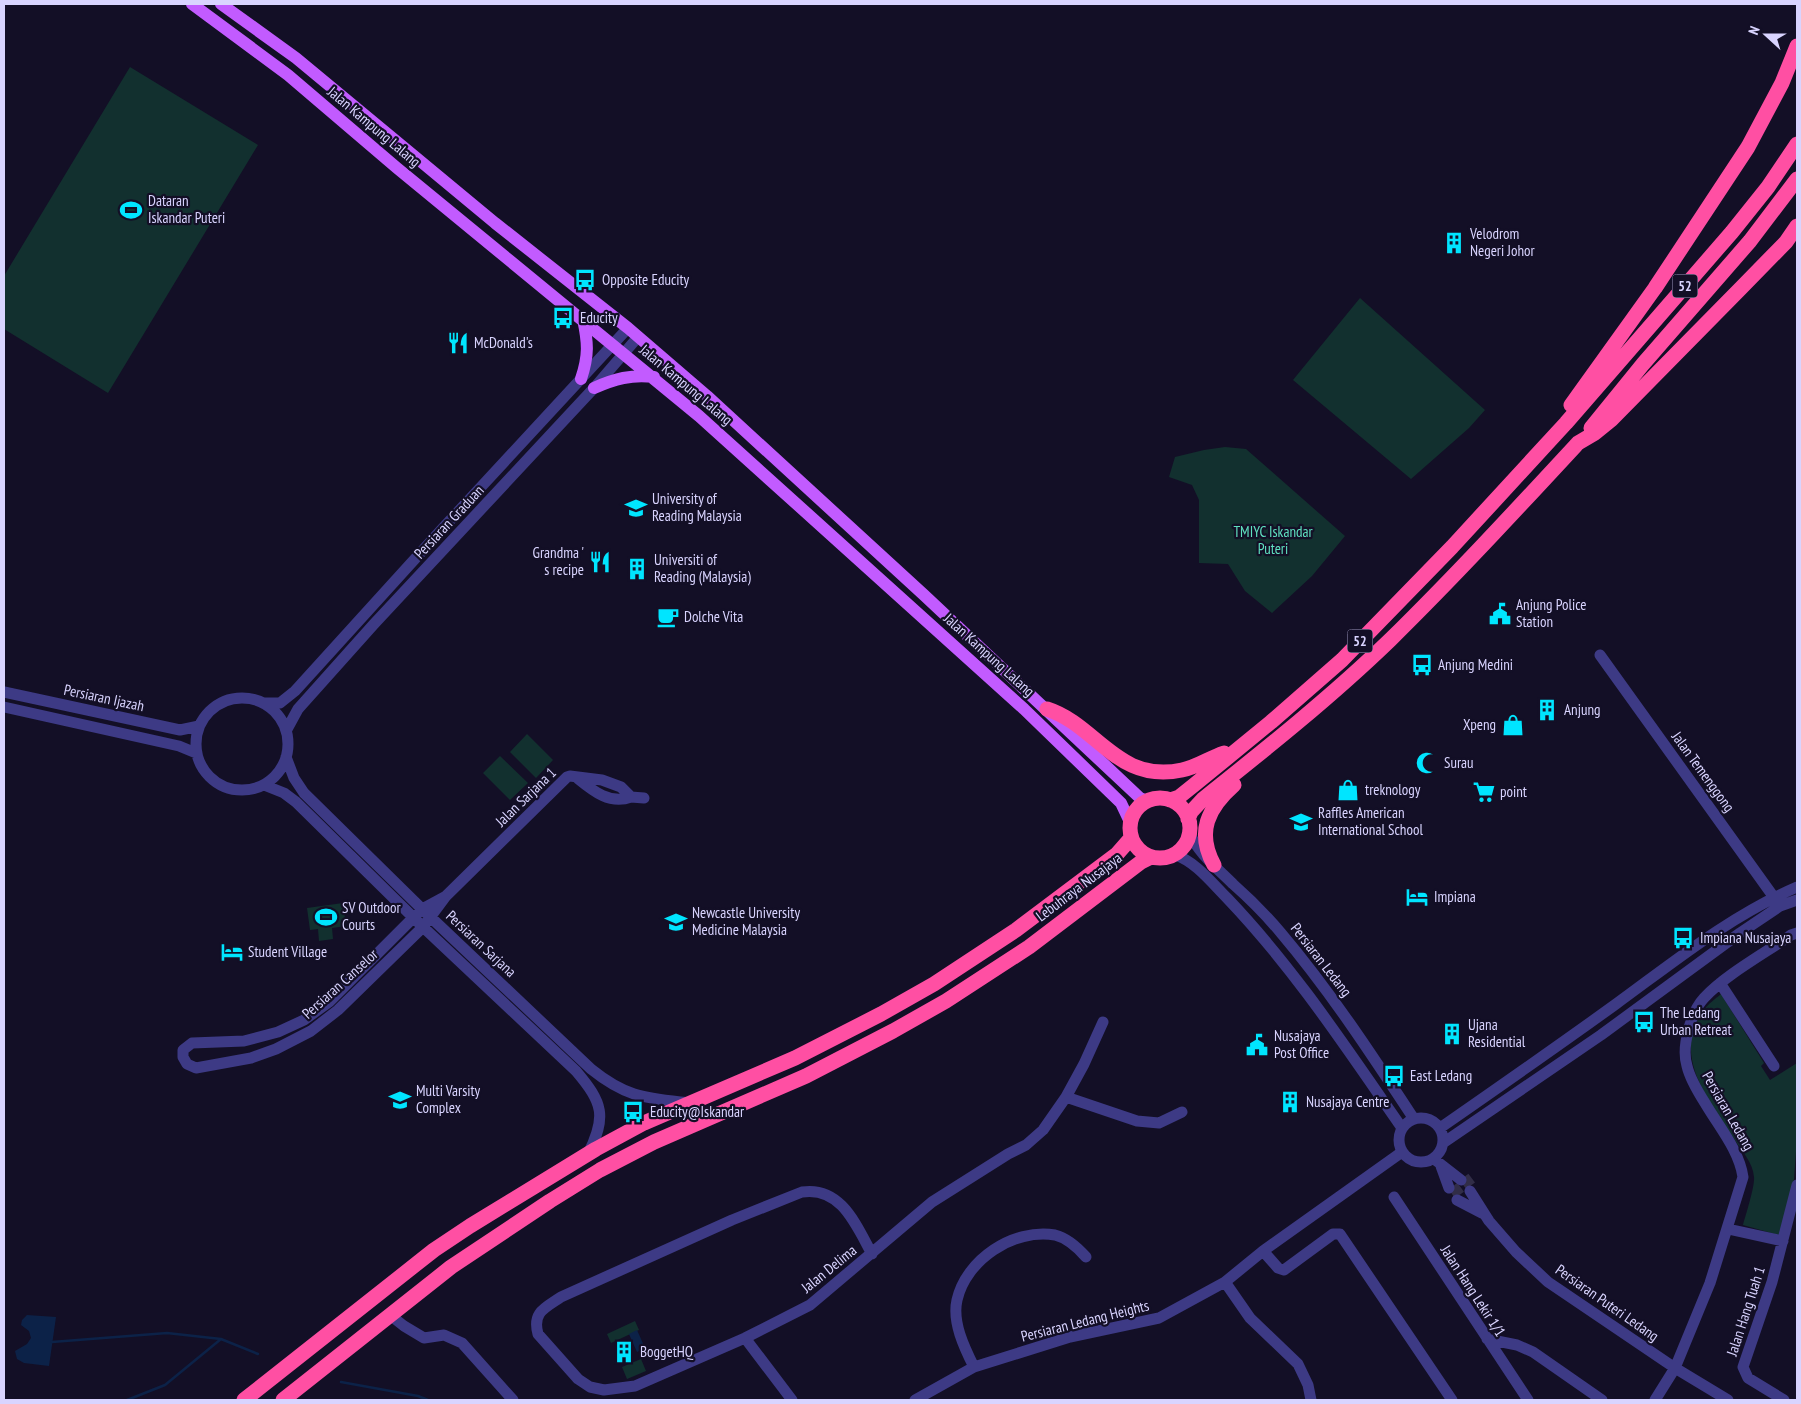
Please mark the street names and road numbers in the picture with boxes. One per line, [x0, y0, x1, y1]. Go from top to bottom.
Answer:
street label: Jalan Kampung Lalang [323, 82, 425, 171]
road number: 52 [1672, 274, 1698, 298]
street label: Jalan Kampung Lalang [635, 340, 737, 429]
street label: Persiaran Graduan [410, 481, 488, 562]
street label: Jalan Kampung Lalang [939, 608, 1039, 700]
road number: 52 [1348, 630, 1372, 652]
street label: Persiaran Ijazah [62, 680, 146, 715]
street label: Jalan Temenggong [1667, 727, 1739, 816]
street label: Jalan Sarjana 1 [491, 763, 560, 831]
street label: Lebuhraya Nusajaya [1032, 848, 1125, 925]
street label: Persiaran Sarjana [442, 906, 520, 981]
street label: Persiaran Ledang [1287, 919, 1356, 1000]
street label: Persiaran Canselor [298, 944, 382, 1023]
street label: Persiaran Ledang [1698, 1068, 1759, 1154]
street label: Jalan Delima [796, 1241, 860, 1297]
street label: Jalan Hang Lekir 1/1 [1436, 1241, 1510, 1340]
street label: Persiaran Puteri Ledang [1552, 1260, 1663, 1345]
street label: Jalan Hang Tuah 1 [1722, 1264, 1769, 1359]
street label: Persiaran Ledang Heights [1019, 1295, 1151, 1346]

